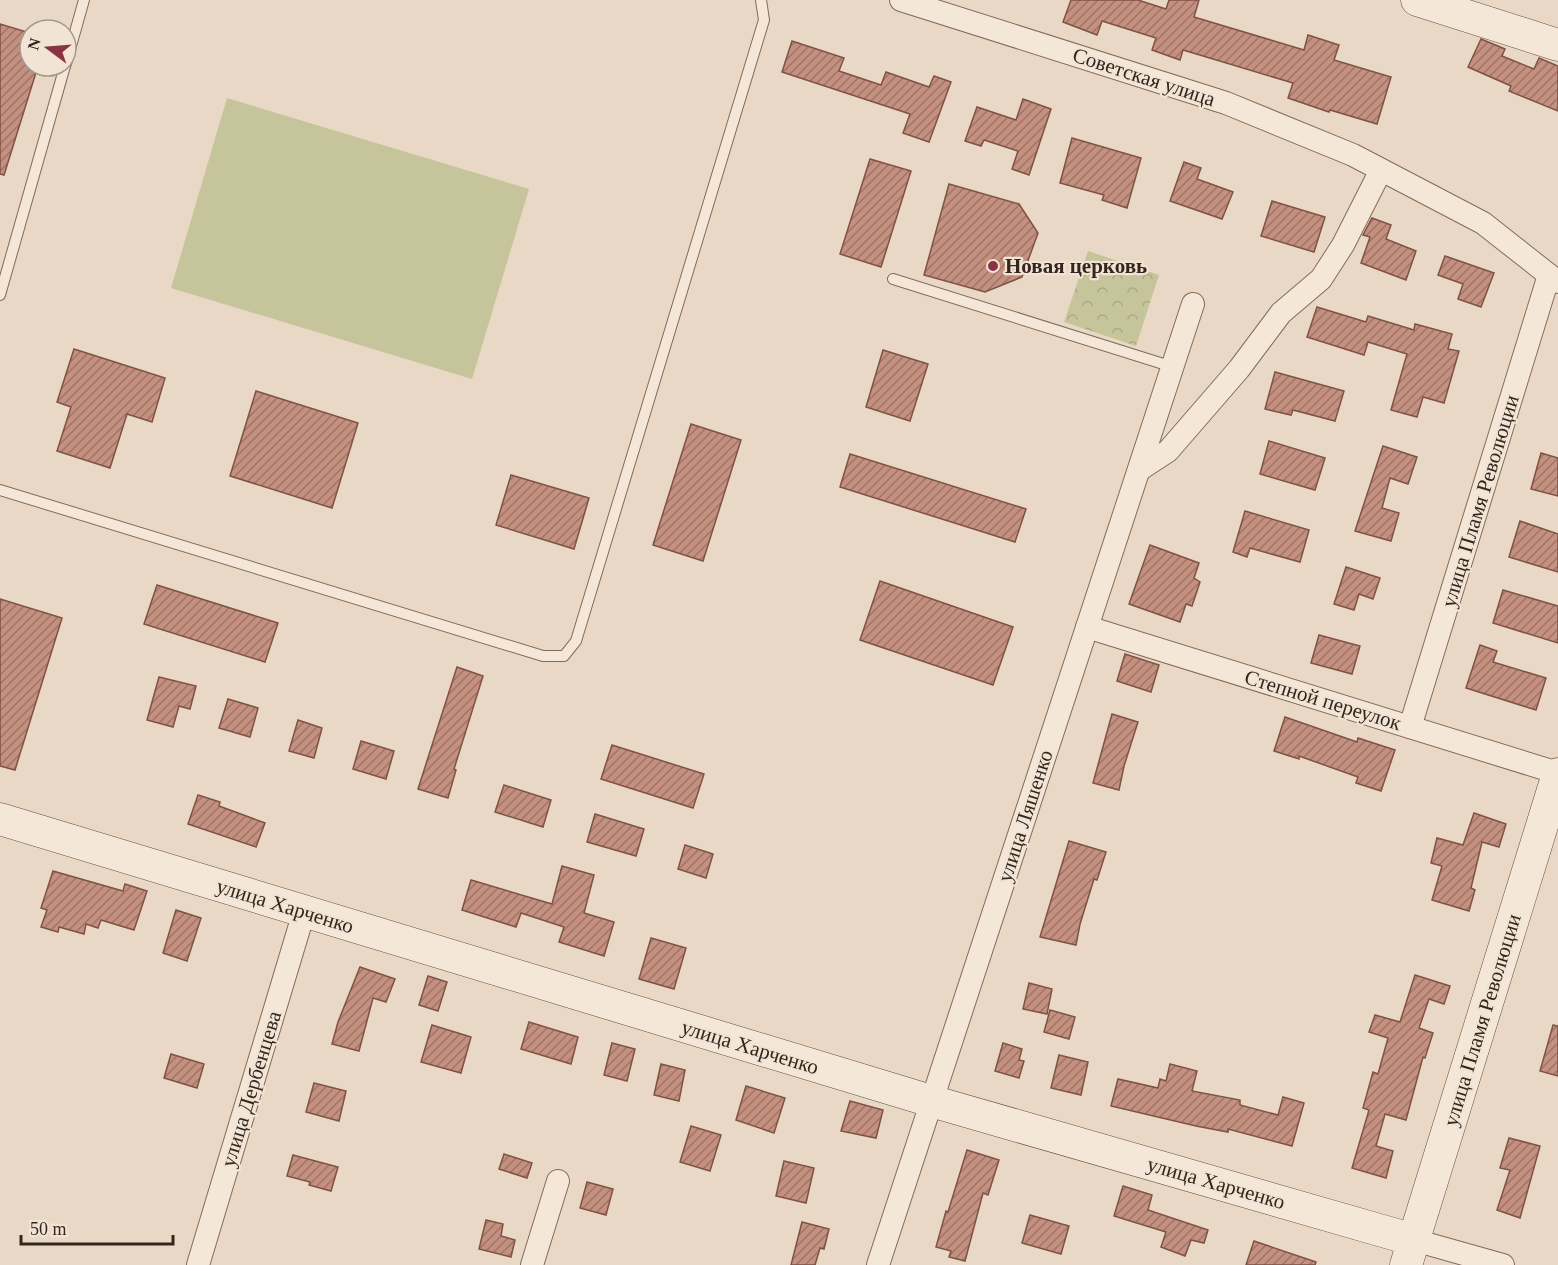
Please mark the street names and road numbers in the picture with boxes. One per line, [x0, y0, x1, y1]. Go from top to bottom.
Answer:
street label: Советская улица [1070, 43, 1219, 112]
street label: улица Пламя Революции [1436, 392, 1524, 610]
street label: Степной переулок [1242, 665, 1405, 735]
street label: улица Ляшенко [992, 747, 1058, 885]
street label: улица Харченко [213, 874, 357, 938]
street label: улица Пламя Революции [1438, 911, 1526, 1129]
street label: улица Дербенцева [216, 1007, 286, 1170]
street label: улица Харченко [678, 1015, 822, 1079]
street label: улица Харченко [1144, 1152, 1288, 1214]

